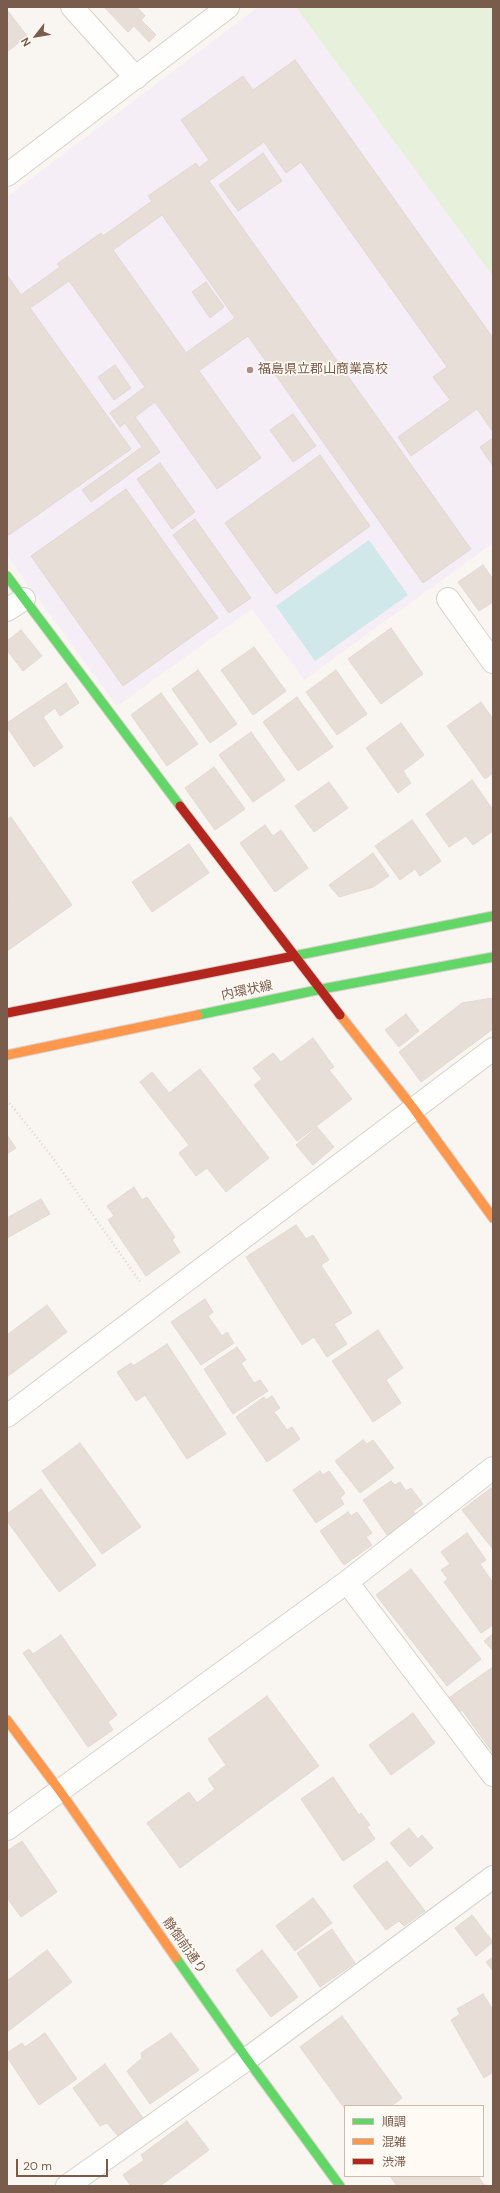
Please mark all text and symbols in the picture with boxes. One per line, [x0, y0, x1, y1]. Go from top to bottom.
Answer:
north arrow [16, 16, 56, 56]
text: N [18, 35, 34, 49]
place label: 福島県立郡山商業高校 [258, 362, 388, 378]
marker: 福島県立郡山商業高校 [245, 365, 255, 375]
street label: 内環状線 [220, 978, 274, 1004]
street label: 静御前通り [159, 1915, 209, 1977]
legend [344, 2105, 484, 2177]
text: 順調 [382, 2114, 406, 2130]
text: 混雑 [382, 2134, 406, 2150]
scale bar [18, 2151, 110, 2177]
text: 渋滞 [382, 2154, 406, 2170]
text: 20 m [23, 2158, 52, 2174]

